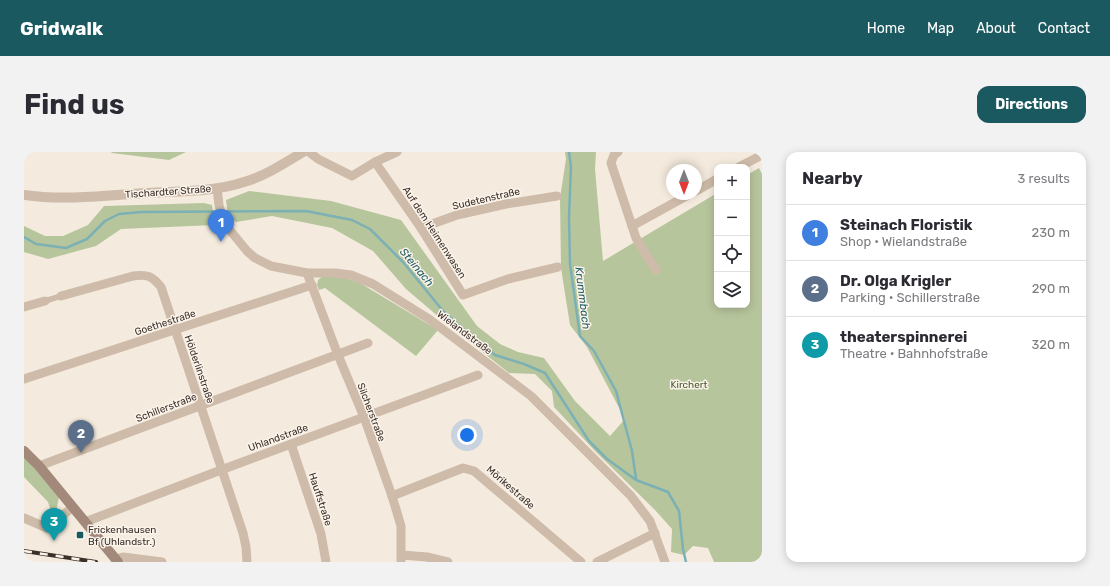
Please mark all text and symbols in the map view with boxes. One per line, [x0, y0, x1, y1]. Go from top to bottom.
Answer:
text: Gridwalk [20, 17, 103, 40]
text: Home [867, 20, 905, 37]
text: Map [927, 20, 954, 37]
text: About [976, 20, 1016, 37]
text: Contact [1038, 20, 1090, 37]
button: Directions [977, 86, 1086, 123]
text: Find us [24, 88, 124, 121]
north arrow [666, 164, 702, 200]
map controls [714, 164, 750, 308]
button: + [714, 164, 750, 200]
text: Nearby [802, 168, 863, 188]
text: 3 results [1018, 171, 1070, 186]
street label: Tischardter Straße [125, 183, 212, 201]
street label: Auf dem Heimenwasen [400, 184, 468, 281]
street label: Sudetenstraße [451, 185, 522, 213]
button: − [714, 200, 750, 236]
pin: 1 [208, 209, 234, 242]
text: Steinach Floristik [840, 216, 973, 234]
text: 1 [812, 225, 818, 240]
text: 230 m [1032, 225, 1070, 240]
text: Shop · Wielandstraße [840, 234, 967, 249]
button: locate [714, 236, 750, 272]
water label: Steinach [397, 246, 436, 289]
water label: Krummbach [572, 266, 593, 330]
button: layers [714, 272, 750, 308]
text: Dr. Olga Krigler [840, 272, 951, 290]
text: 2 [811, 281, 819, 296]
text: 290 m [1032, 281, 1070, 296]
text: Parking · Schillerstraße [840, 290, 980, 305]
street label: Goethestraße [133, 307, 198, 338]
street label: Wielandstraße [435, 308, 495, 358]
text: theaterspinnerei [840, 328, 967, 346]
street label: Hölderlinstraße [182, 334, 216, 405]
text: 3 [811, 337, 819, 352]
text: 320 m [1032, 337, 1070, 352]
text: Theatre · Bahnhofstraße [840, 346, 988, 361]
park label: Kirchert [670, 379, 708, 391]
street label: Silcherstraße [354, 381, 388, 444]
street label: Schillerstraße [134, 391, 199, 425]
pin: 2 [68, 420, 94, 453]
street label: Uhlandstraße [247, 421, 310, 454]
your location [457, 425, 477, 445]
street label: Mörikestraße [484, 463, 537, 512]
street label: Hauffstraße [306, 471, 334, 528]
pin: 3 [41, 508, 67, 541]
place label: Frickenhausen Bf (Uhlandstr.) [88, 524, 156, 548]
marker: Frickenhausen Bf (Uhlandstr.) [75, 530, 85, 540]

